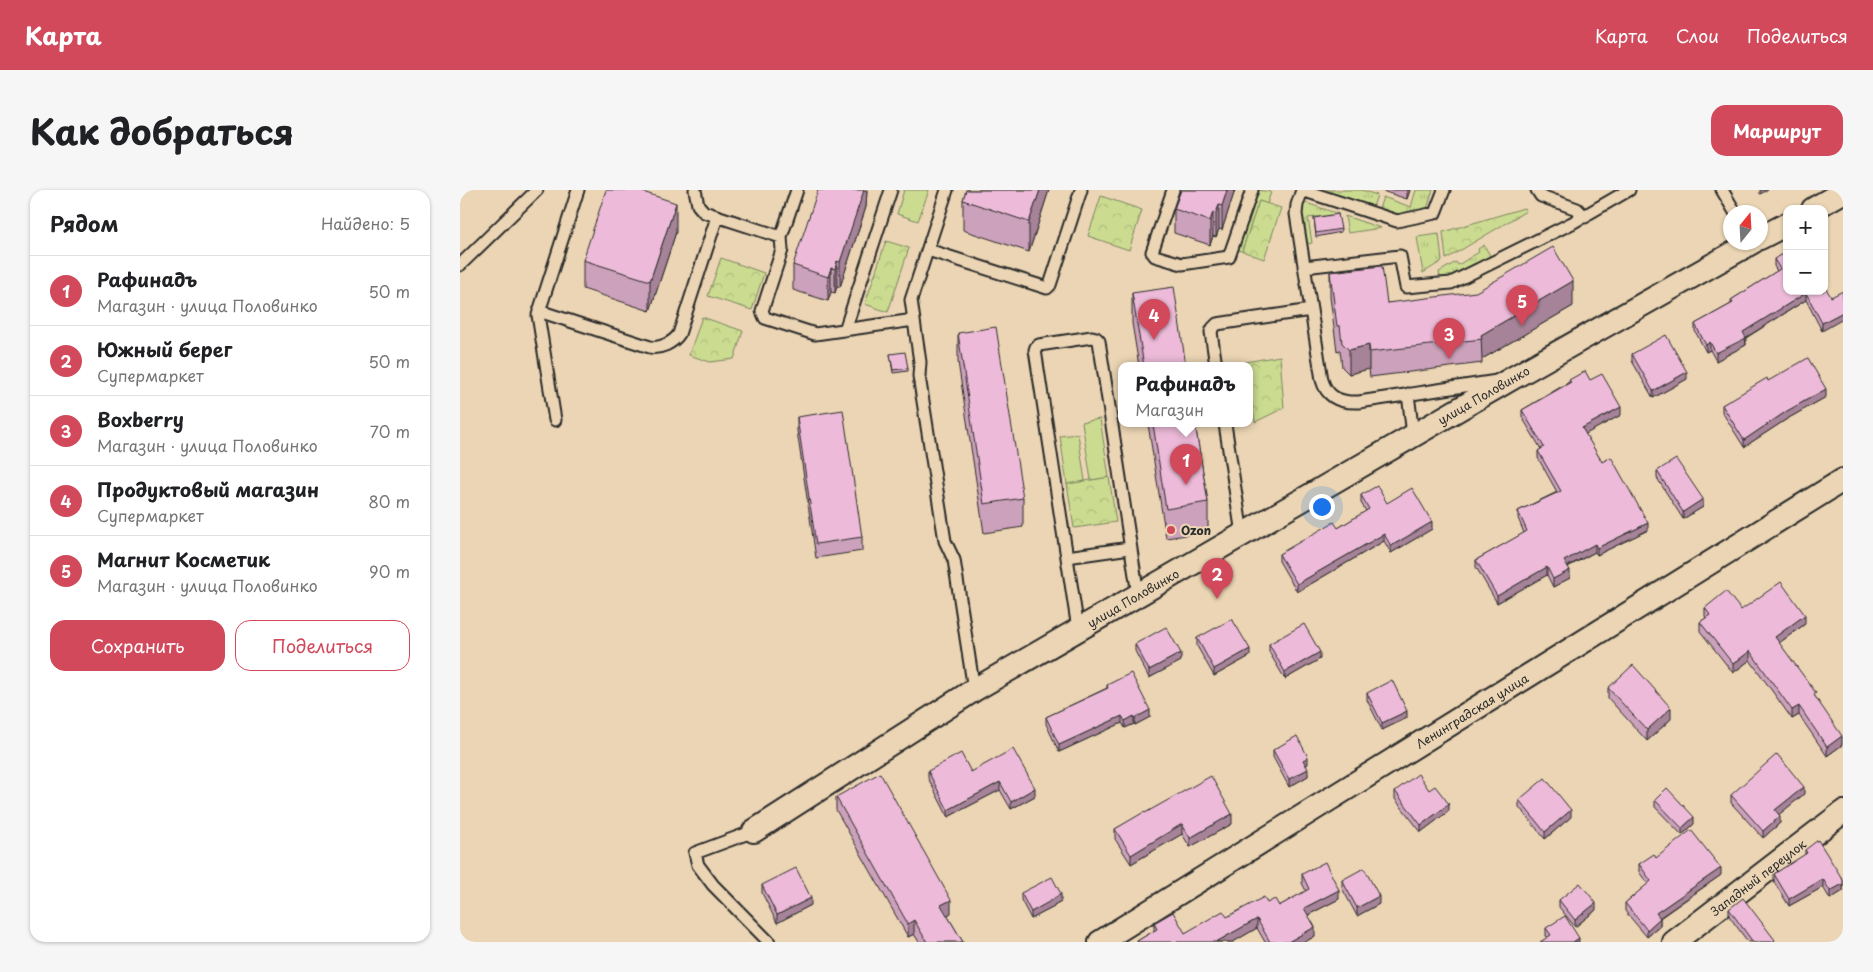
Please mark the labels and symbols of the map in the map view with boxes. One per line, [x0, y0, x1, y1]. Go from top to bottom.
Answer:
north arrow [1723, 205, 1768, 250]
pin: 5 [1506, 285, 1538, 326]
pin: 4 [1138, 299, 1170, 340]
pin: 3 [1433, 318, 1465, 359]
street label: улица Половинко [1434, 361, 1533, 429]
pin: 1 [1170, 444, 1202, 485]
your location [1309, 494, 1335, 520]
place label: Ozon [1181, 521, 1211, 539]
marker: Ozon [1165, 524, 1177, 536]
pin: 2 [1201, 558, 1233, 599]
street label: улица Половинко [1084, 564, 1183, 632]
street label: Ленинградская улица [1412, 669, 1532, 753]
street label: Западный переулок [1707, 834, 1810, 920]

